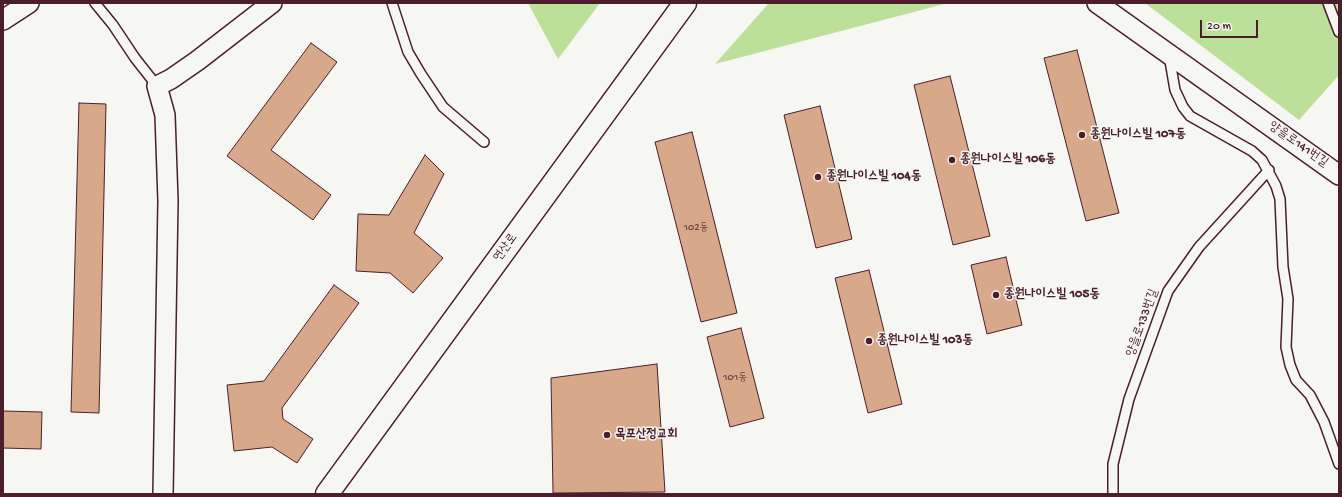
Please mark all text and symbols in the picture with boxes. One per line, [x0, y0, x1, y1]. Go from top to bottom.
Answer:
scale bar [1202, 12, 1260, 38]
text: 20 m [1207, 20, 1231, 34]
street label: 양을로141번길 [1265, 119, 1331, 171]
place label: 종원나이스빌 107동 [1090, 127, 1186, 143]
marker: 종원나이스빌 107동 [1077, 130, 1087, 140]
place label: 종원나이스빌 106동 [960, 152, 1056, 168]
marker: 종원나이스빌 106동 [947, 155, 957, 165]
place label: 종원나이스빌 104동 [826, 169, 921, 185]
marker: 종원나이스빌 104동 [813, 172, 823, 182]
house number: 102동 [684, 221, 708, 235]
street label: 연산로 [490, 231, 522, 265]
place label: 종원나이스빌 105동 [1004, 287, 1100, 303]
street label: 양을로133번길 [1124, 287, 1162, 359]
marker: 종원나이스빌 105동 [991, 290, 1001, 300]
place label: 종원나이스빌 103동 [877, 333, 973, 349]
marker: 종원나이스빌 103동 [864, 336, 874, 346]
house number: 101동 [723, 371, 747, 385]
place label: 목포산정교회 [615, 427, 678, 443]
marker: 목포산정교회 [602, 430, 612, 440]

